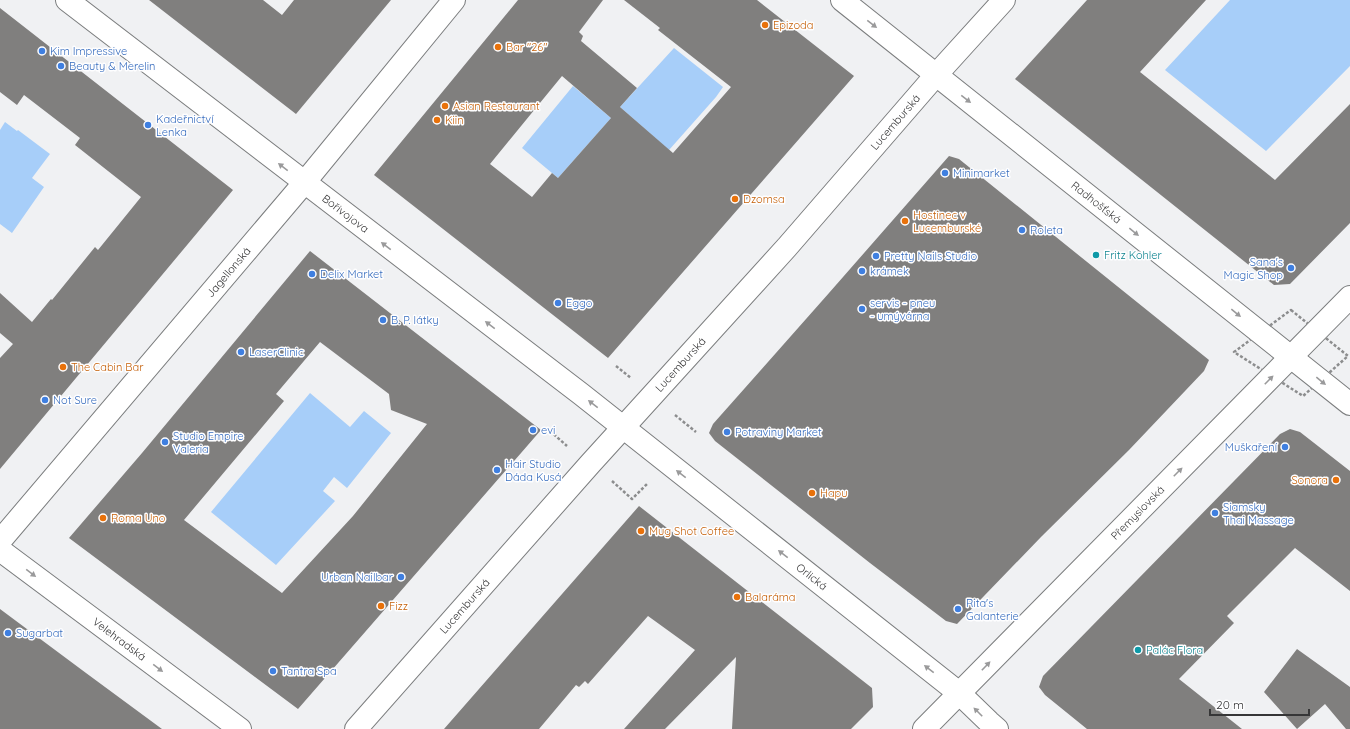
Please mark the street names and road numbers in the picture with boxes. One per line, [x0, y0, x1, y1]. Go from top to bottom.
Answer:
street label: Lucemburská [867, 91, 923, 153]
street label: Radhošťská [1068, 178, 1124, 227]
street label: Bořivojova [320, 191, 372, 236]
street label: Jagellonská [203, 244, 254, 300]
street label: Lucemburská [652, 334, 709, 395]
street label: Přemyslovská [1108, 482, 1167, 543]
street label: Orlická [793, 560, 830, 593]
street label: Lucemburská [436, 576, 493, 637]
street label: Velehradská [90, 615, 149, 664]

